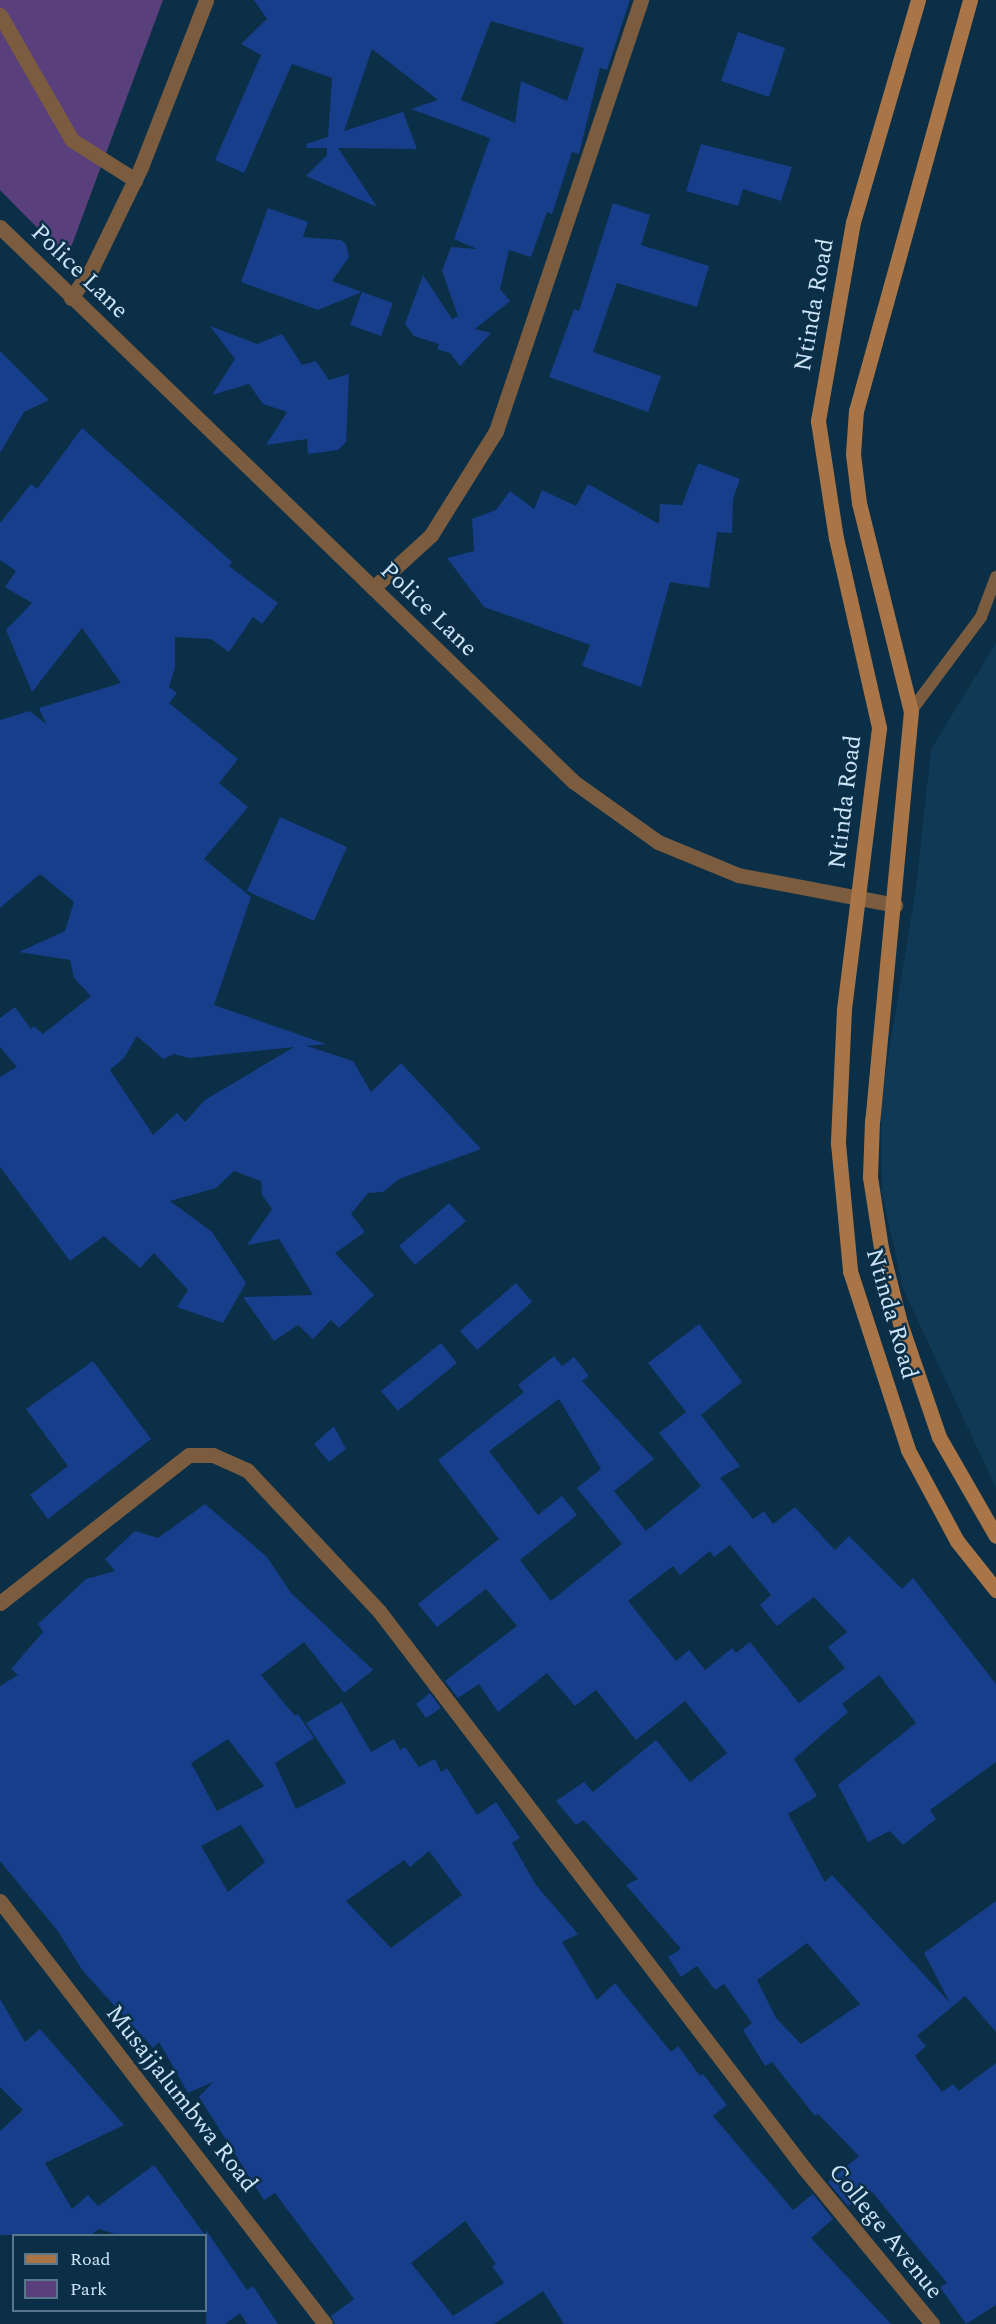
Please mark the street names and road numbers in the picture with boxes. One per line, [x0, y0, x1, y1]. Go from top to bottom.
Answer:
street label: Police Lane [24, 219, 134, 325]
street label: Ntinda Road [789, 236, 841, 374]
street label: Police Lane [373, 557, 483, 663]
street label: Ntinda Road [824, 734, 868, 870]
street label: Ntinda Road [859, 1245, 923, 1383]
street label: Musajjalumbwa Road [99, 2000, 263, 2198]
street label: College Avenue [822, 2159, 948, 2305]

